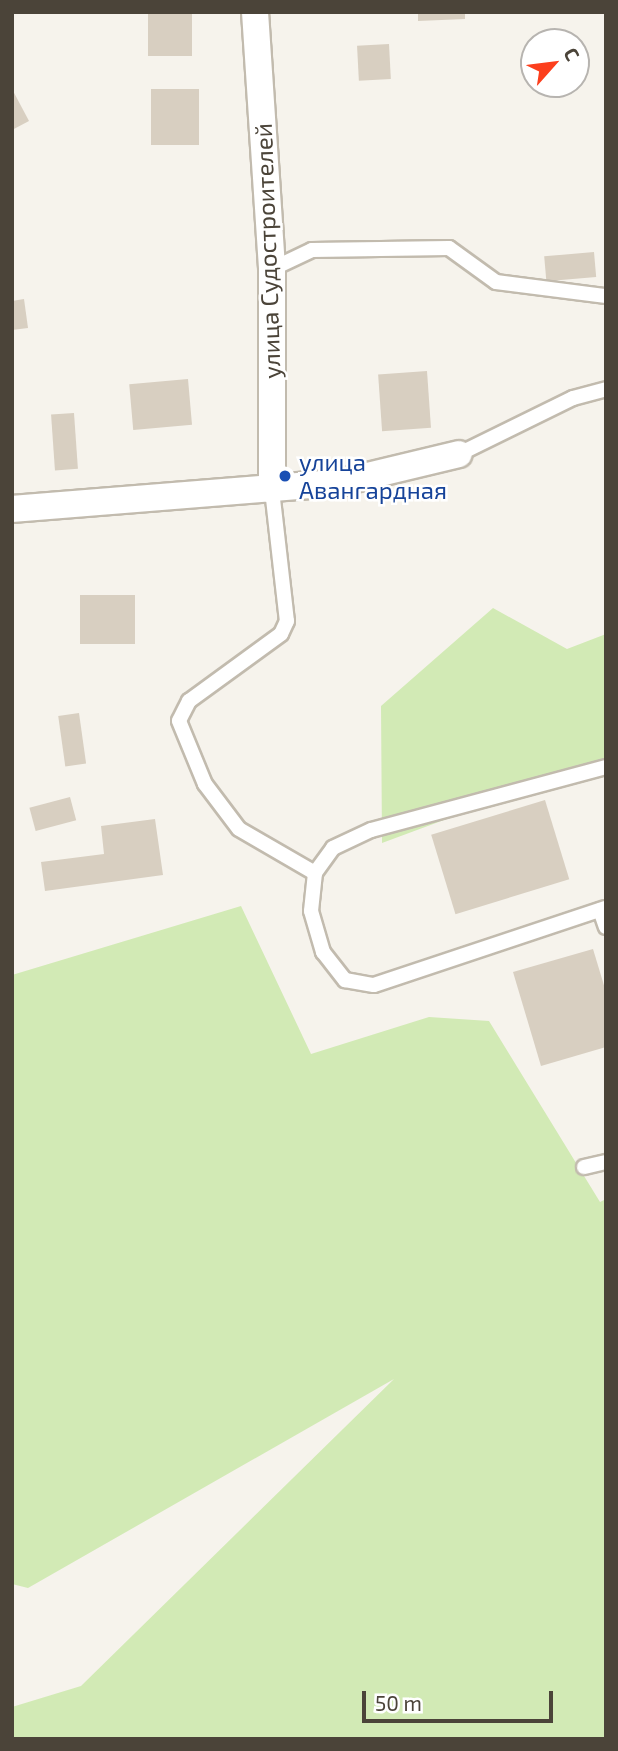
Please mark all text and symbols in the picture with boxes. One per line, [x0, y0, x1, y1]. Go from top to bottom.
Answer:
north arrow [520, 28, 590, 98]
text: С [559, 44, 585, 64]
street label: улица Судостроителей [248, 123, 286, 379]
place label: улица Авангардная [299, 448, 447, 504]
marker: улица Авангардная [277, 468, 293, 484]
scale bar [366, 1678, 557, 1722]
text: 50 m [375, 1690, 422, 1715]

